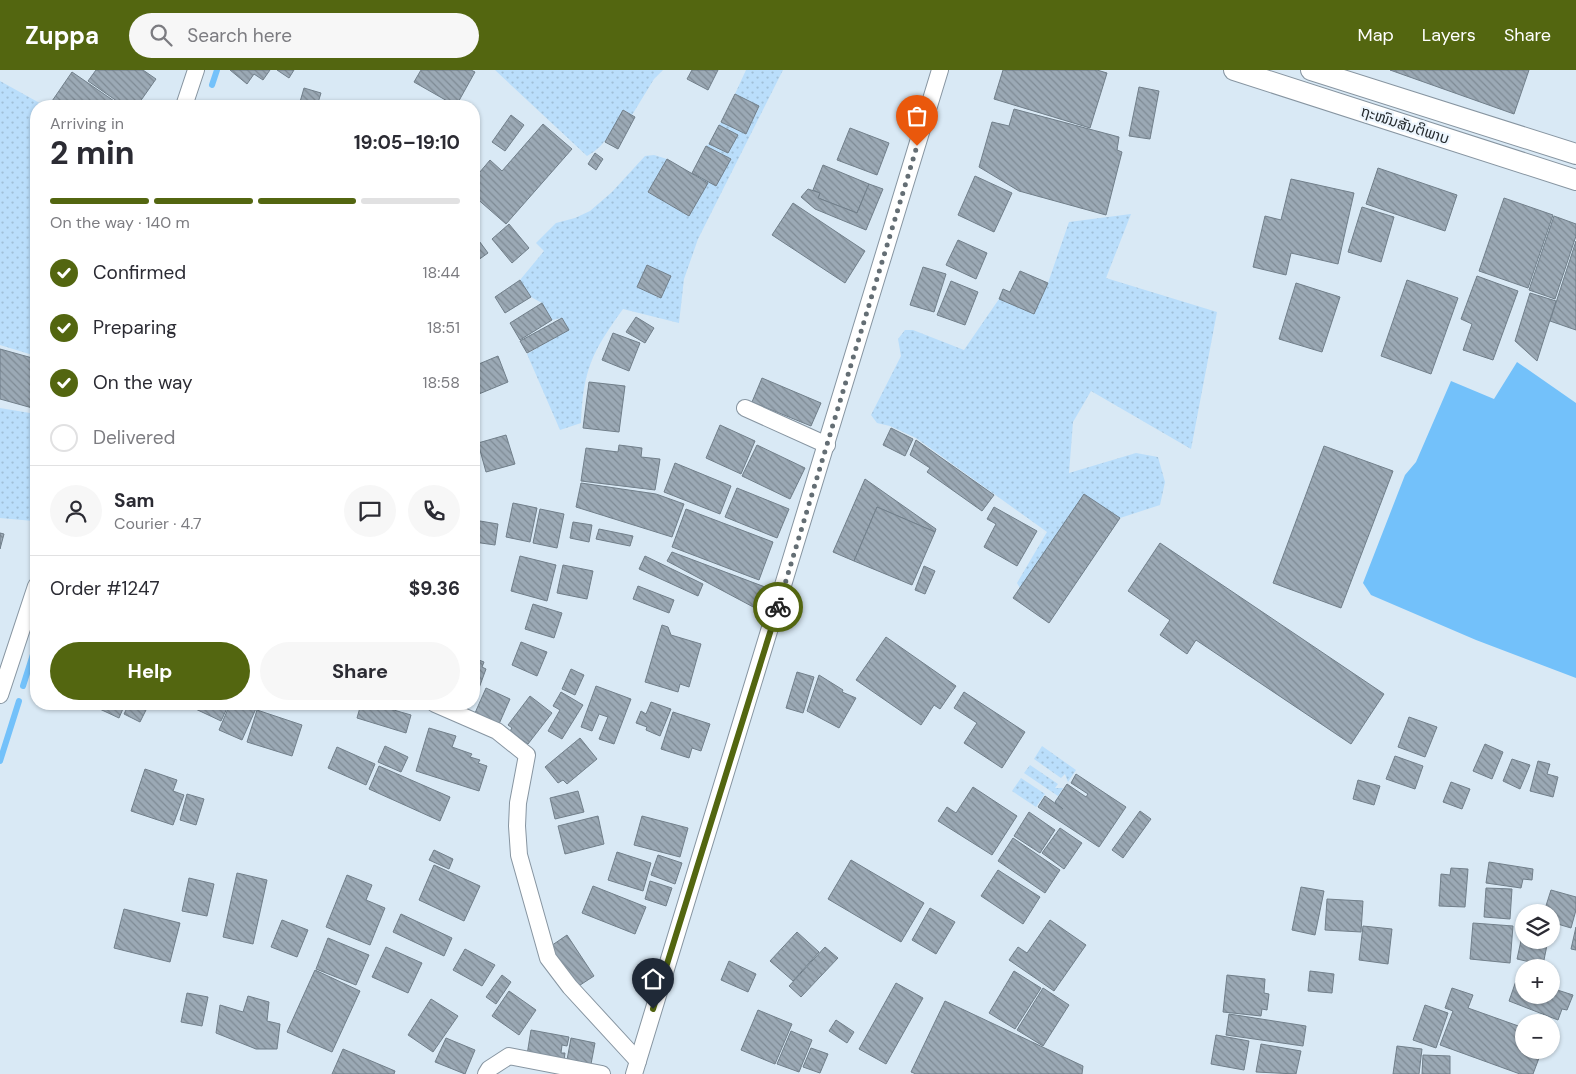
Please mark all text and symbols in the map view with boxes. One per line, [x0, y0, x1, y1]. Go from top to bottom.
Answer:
search box [129, 13, 479, 58]
text: Zuppa [25, 20, 99, 51]
icon: search [147, 21, 175, 49]
text: Search here [187, 23, 292, 48]
text: Map [1358, 23, 1394, 47]
text: Layers [1422, 23, 1476, 47]
text: Share [1504, 23, 1551, 47]
pin [896, 95, 938, 146]
street label: ຖະໜົນສັນຕິພາບ [1358, 101, 1452, 149]
icon: bag [903, 102, 931, 130]
text: Arriving in [50, 113, 124, 134]
text: 19:05–19:10 [354, 130, 460, 155]
text: 2 min [50, 132, 135, 174]
text: On the way · 140 m [50, 212, 190, 233]
icon: check [50, 259, 78, 287]
text: Confirmed [93, 260, 186, 285]
text: 18:44 [423, 262, 460, 283]
icon: check [50, 314, 78, 342]
text: Preparing [93, 315, 177, 340]
text: 18:51 [427, 317, 460, 338]
icon: check [50, 369, 78, 397]
text: On the way [93, 370, 193, 395]
text: 18:58 [423, 372, 460, 393]
text: Delivered [93, 425, 175, 450]
button: person [50, 485, 102, 537]
button: chat [344, 485, 396, 537]
button: phone [408, 485, 460, 537]
text: Sam [114, 488, 155, 513]
text: Courier · 4.7 [114, 513, 202, 534]
text: Order #1247 [50, 576, 160, 601]
text: $9.36 [409, 576, 460, 601]
courier [753, 582, 803, 632]
icon: bike [764, 593, 792, 621]
button: Help [50, 642, 250, 700]
button: Share [260, 642, 460, 700]
map controls [1515, 904, 1560, 1059]
button: layers [1515, 904, 1560, 949]
pin [632, 958, 674, 1009]
button: + [1515, 959, 1560, 1004]
icon: home [639, 965, 667, 993]
button: − [1515, 1014, 1560, 1059]

